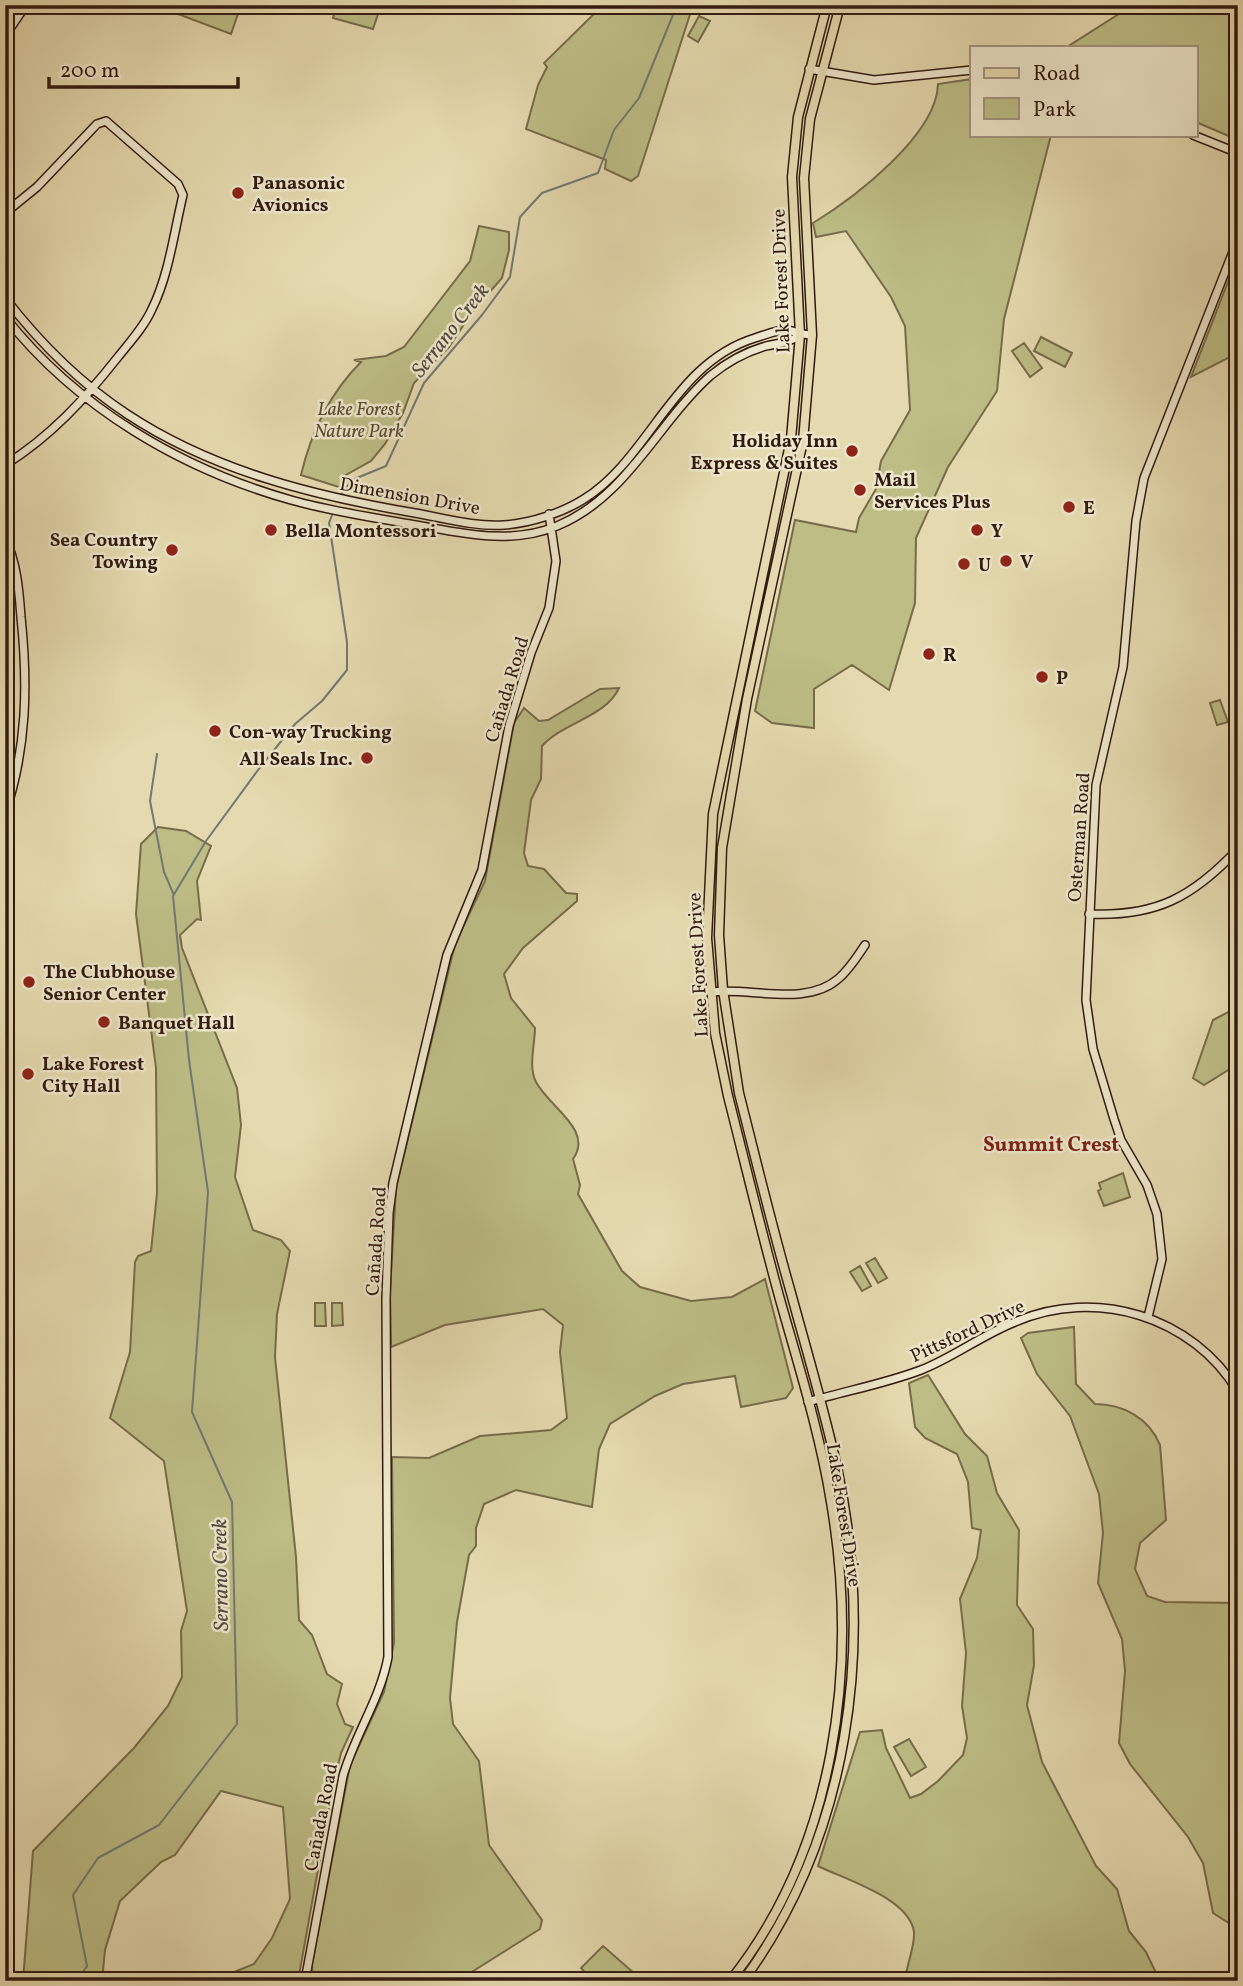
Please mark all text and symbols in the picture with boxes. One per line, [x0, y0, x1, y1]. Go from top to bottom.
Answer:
scale bar [49, 46, 238, 90]
legend [970, 46, 1198, 136]
text: 200 m [60, 57, 120, 86]
text: Road [1033, 60, 1080, 89]
text: Park [1033, 96, 1076, 125]
place label: Panasonic Avionics [252, 171, 345, 219]
marker: Panasonic Avionics [230, 185, 246, 201]
street label: Lake Forest Drive [766, 208, 798, 354]
water label: Serrano Creek [405, 278, 497, 384]
park label: Lake Forest Nature Park [314, 397, 404, 445]
place label: Holiday Inn Express & Suites [690, 429, 838, 477]
marker: Holiday Inn Express & Suites [844, 443, 860, 459]
place label: Mail Services Plus [874, 468, 991, 516]
street label: Dimension Drive [337, 472, 482, 522]
marker: Mail Services Plus [852, 482, 868, 498]
place label: E [1083, 496, 1095, 522]
marker: E [1061, 499, 1077, 515]
place label: Bella Montessori [285, 519, 437, 545]
place label: Y [991, 519, 1003, 545]
marker: Bella Montessori [263, 522, 279, 538]
marker: Y [969, 522, 985, 538]
place label: Sea Country Towing [50, 528, 158, 576]
marker: Sea Country Towing [164, 542, 180, 558]
place label: V [1020, 550, 1033, 576]
place label: U [978, 553, 991, 579]
marker: V [998, 553, 1014, 569]
marker: U [956, 556, 972, 572]
street label: Cañada Road [479, 633, 536, 746]
place label: R [943, 643, 956, 669]
marker: R [921, 646, 937, 662]
place label: P [1056, 666, 1068, 692]
marker: P [1034, 669, 1050, 685]
place label: Con-way Trucking [229, 720, 392, 746]
marker: Con-way Trucking [207, 723, 223, 739]
place label: All Seals Inc. [239, 747, 353, 773]
marker: All Seals Inc. [359, 750, 375, 766]
street label: Osterman Road [1062, 771, 1097, 903]
street label: Lake Forest Drive [682, 892, 716, 1038]
place label: The Clubhouse Senior Center [43, 960, 176, 1008]
marker: The Clubhouse Senior Center [21, 974, 37, 990]
place label: Banquet Hall [118, 1011, 235, 1037]
marker: Banquet Hall [96, 1014, 112, 1030]
place label: Lake Forest City Hall [42, 1052, 144, 1100]
marker: Lake Forest City Hall [20, 1066, 36, 1082]
district label: Summit Crest [983, 1131, 1119, 1160]
street label: Cañada Road [360, 1186, 394, 1297]
street label: Pittsford Drive [906, 1294, 1029, 1370]
street label: Lake Forest Drive [819, 1442, 867, 1589]
water label: Serrano Creek [206, 1518, 237, 1631]
street label: Cañada Road [299, 1761, 345, 1874]

